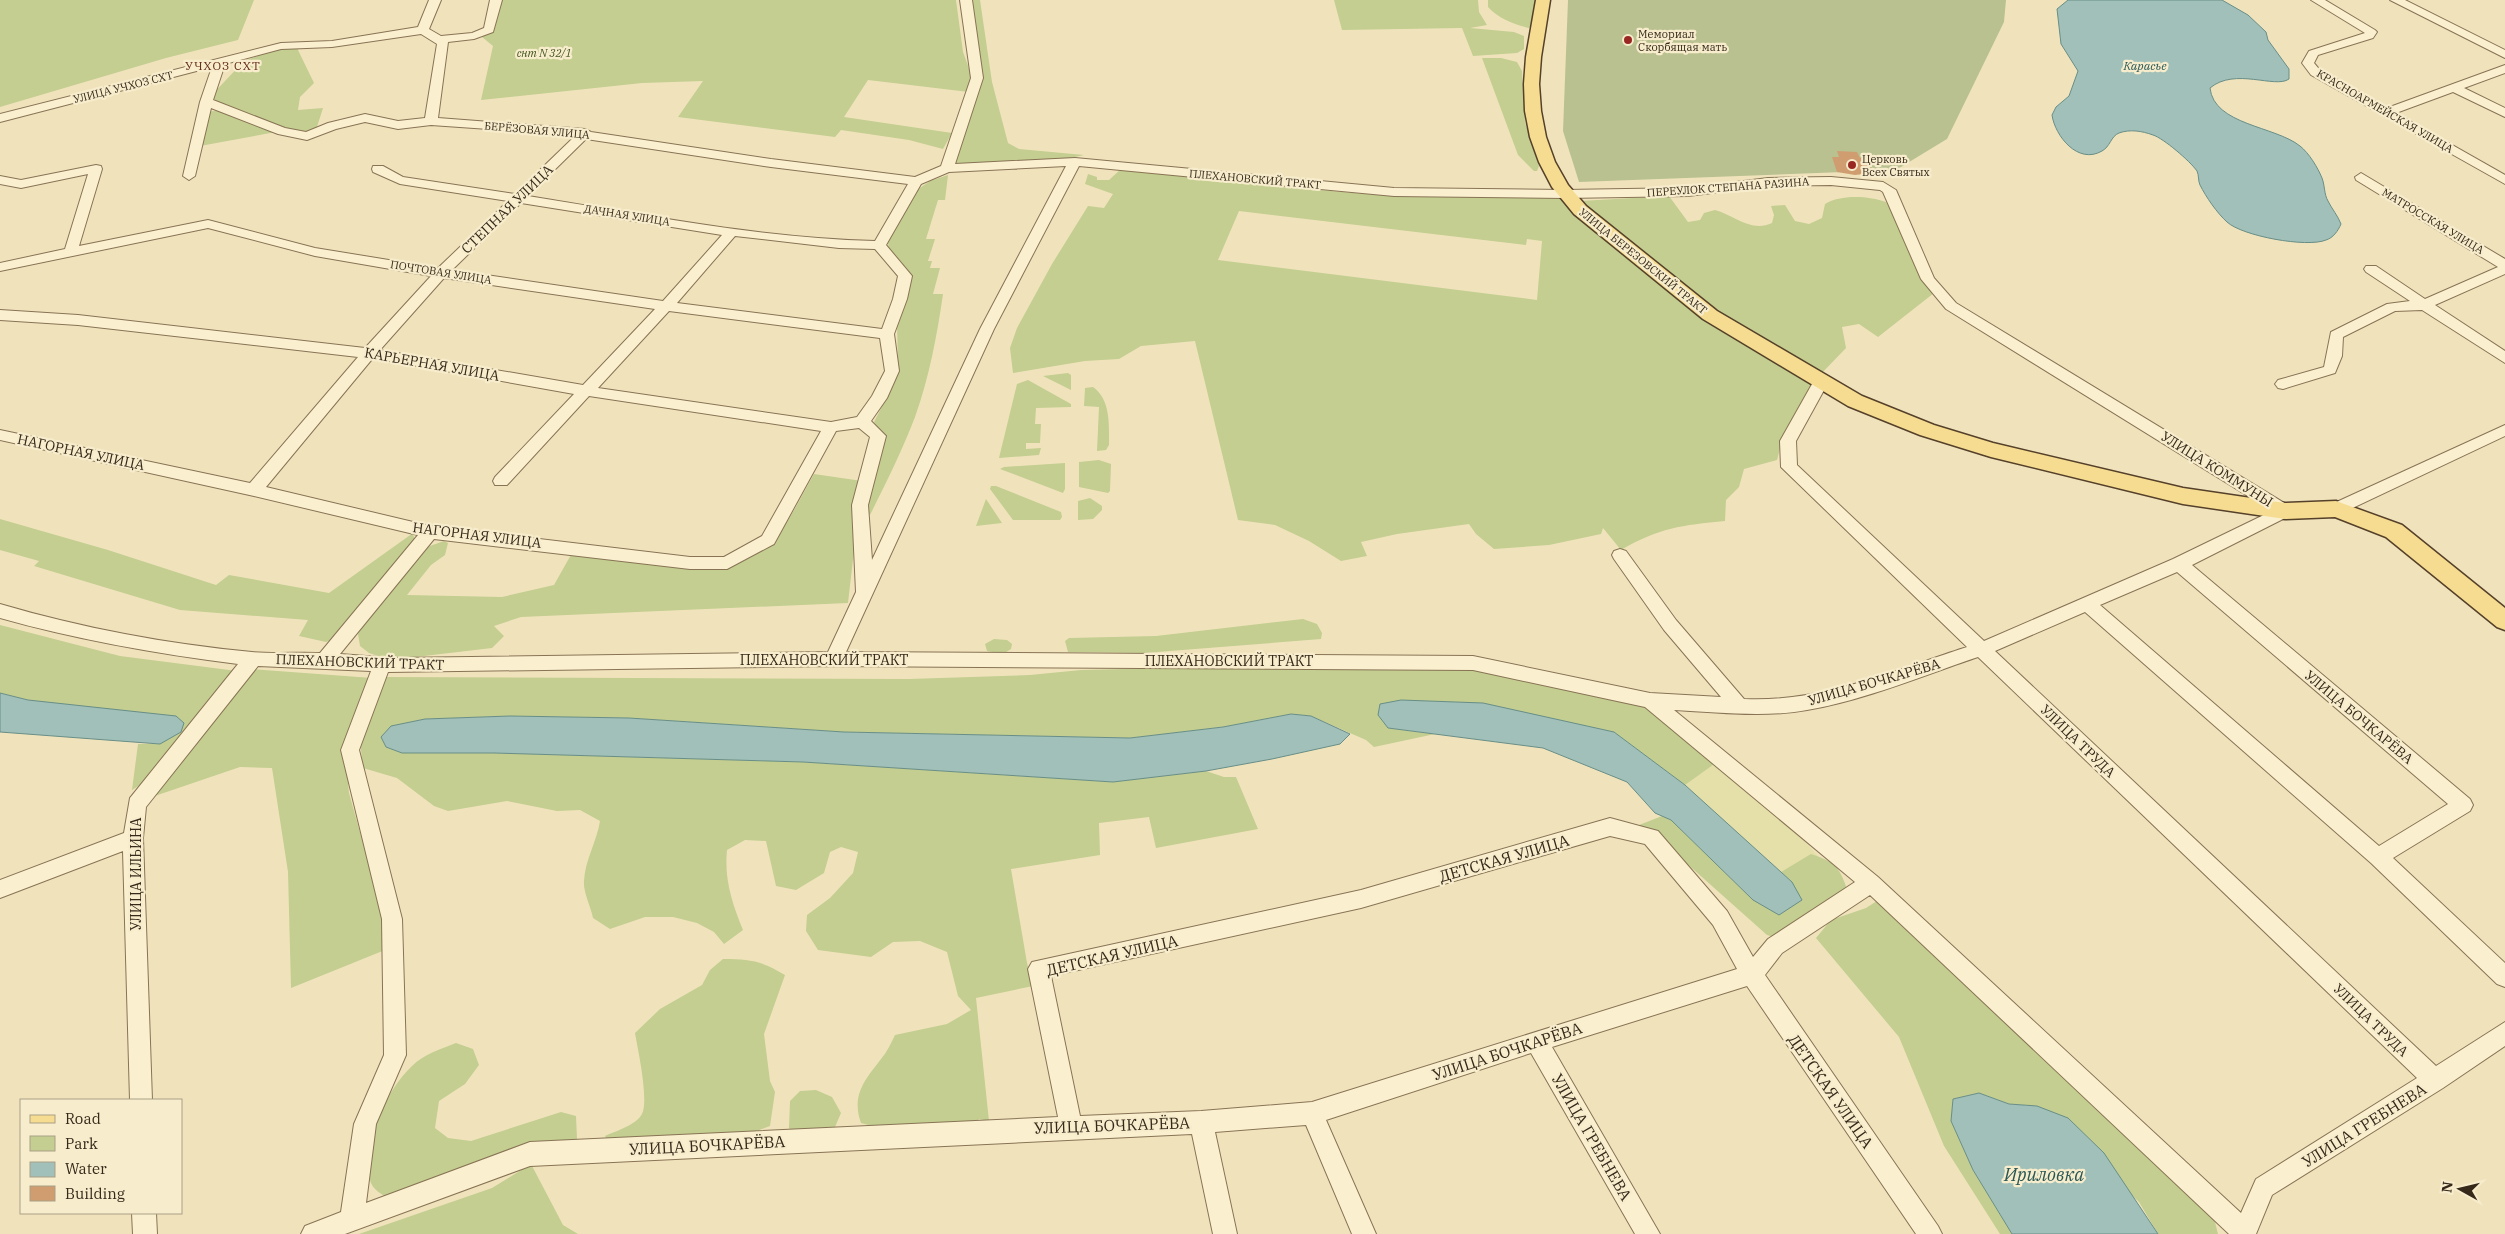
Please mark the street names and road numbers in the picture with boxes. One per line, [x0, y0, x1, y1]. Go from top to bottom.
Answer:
street label: КРАСНОАРМЕЙСКАЯ УЛИЦА [2314, 66, 2456, 156]
street label: УЛИЦА УЧХОЗ СХТ [72, 68, 174, 106]
street label: БЕРЁЗОВАЯ УЛИЦА [484, 118, 591, 142]
street label: СТЕПНАЯ УЛИЦА [457, 160, 557, 257]
street label: ПЛЕХАНОВСКИЙ ТРАКТ [1188, 166, 1322, 192]
street label: ПЕРЕУЛОК СТЕПАНА РАЗИНА [1646, 174, 1810, 200]
street label: МАТРОССКАЯ УЛИЦА [2379, 185, 2487, 257]
street label: ДАЧНАЯ УЛИЦА [583, 201, 671, 229]
street label: УЛИЦА БЕРЕЗОВСКИЙ ТРАКТ [1576, 205, 1710, 317]
street label: ПОЧТОВАЯ УЛИЦА [389, 257, 493, 287]
street label: КАРЬЕРНАЯ УЛИЦА [363, 343, 501, 385]
street label: УЛИЦА КОММУНЫ [2158, 427, 2276, 511]
street label: НАГОРНАЯ УЛИЦА [16, 430, 147, 474]
street label: НАГОРНАЯ УЛИЦА [412, 518, 543, 552]
street label: ПЛЕХАНОВСКИЙ ТРАКТ [275, 650, 445, 674]
street label: ПЛЕХАНОВСКИЙ ТРАКТ [740, 651, 908, 669]
street label: ПЛЕХАНОВСКИЙ ТРАКТ [1145, 652, 1313, 670]
street label: УЛИЦА БОЧКАРЁВА [1806, 654, 1943, 709]
street label: УЛИЦА БОЧКАРЁВА [2301, 666, 2417, 768]
street label: УЛИЦА ТРУДА [2037, 701, 2120, 782]
street label: УЛИЦА ИЛЬИНА [127, 817, 145, 931]
street label: ДЕТСКАЯ УЛИЦА [1436, 830, 1572, 886]
street label: ДЕТСКАЯ УЛИЦА [1044, 930, 1180, 980]
street label: УЛИЦА ТРУДА [2330, 980, 2413, 1061]
street label: УЛИЦА БОЧКАРЁВА [1430, 1017, 1584, 1085]
street label: ДЕТСКАЯ УЛИЦА [1784, 1030, 1878, 1152]
street label: УЛИЦА ГРЕБНЕВА [1548, 1070, 1636, 1204]
street label: УЛИЦА ГРЕБНЕВА [2298, 1079, 2430, 1171]
street label: УЛИЦА БОЧКАРЁВА [1034, 1112, 1190, 1138]
street label: УЛИЦА БОЧКАРЁВА [628, 1131, 786, 1159]

